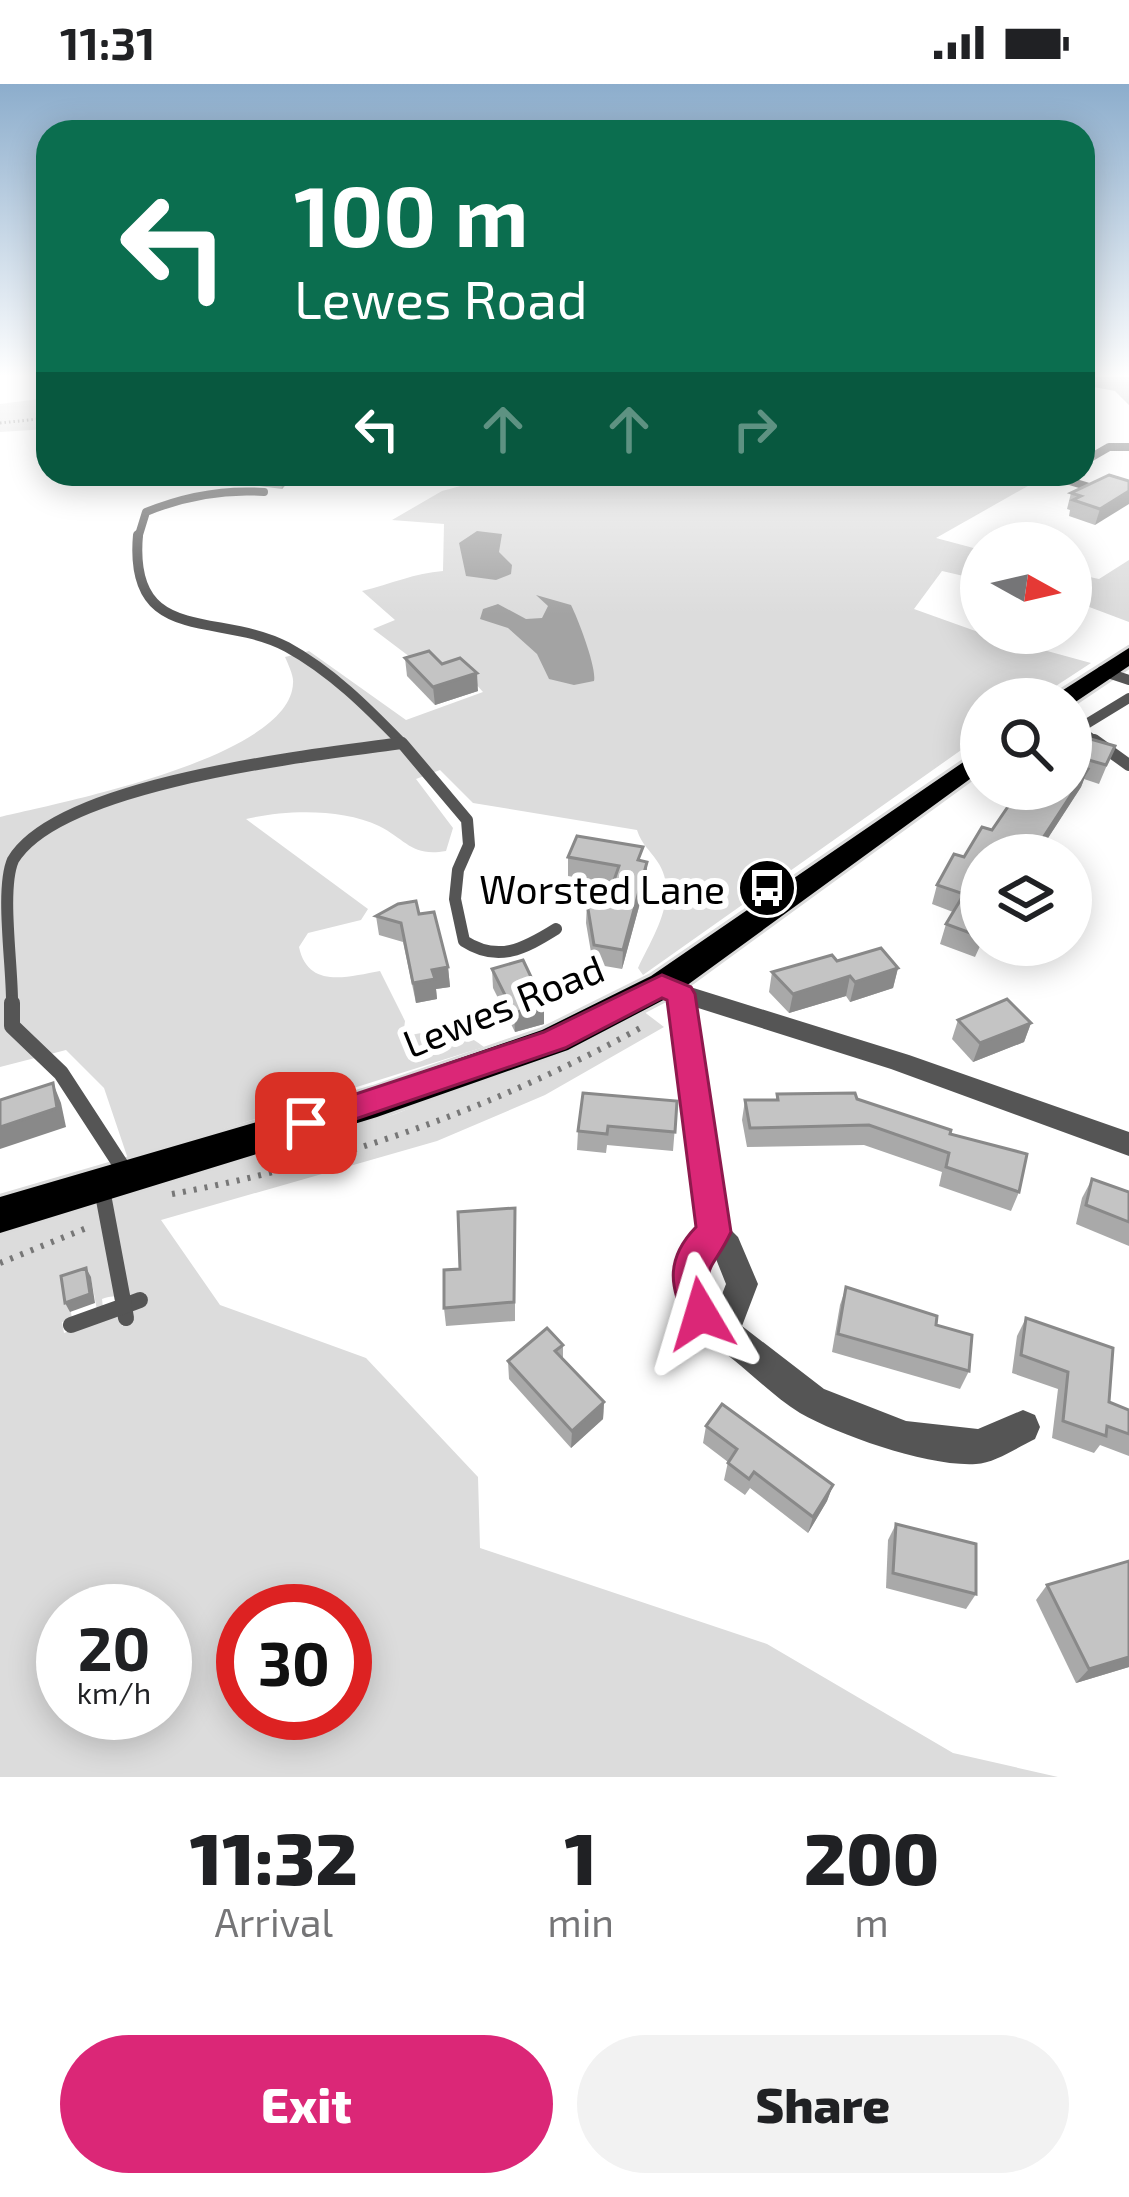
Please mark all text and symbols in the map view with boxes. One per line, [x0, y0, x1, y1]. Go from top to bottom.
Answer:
text: 11:31 [60, 15, 155, 69]
text: 100 m [294, 163, 528, 264]
icon: left [96, 168, 252, 324]
text: Lewes Road [294, 265, 588, 330]
icon: left [344, 396, 410, 462]
icon: ahead [470, 396, 536, 462]
icon: ahead [596, 396, 662, 462]
icon: right [722, 396, 788, 462]
north arrow [960, 522, 1092, 654]
map controls [960, 522, 1092, 966]
button: search [960, 678, 1092, 810]
button: layers [960, 834, 1092, 966]
bus stop icon: Worsted Lane [736, 857, 798, 919]
place label: Worsted Lane [479, 865, 725, 912]
street label: Lewes Road [396, 943, 610, 1067]
pin [255, 1072, 357, 1174]
icon: arrive [273, 1090, 339, 1156]
position arrow [638, 1251, 764, 1377]
speed limit sign: 30 [216, 1584, 372, 1740]
text: 20 [78, 1611, 150, 1683]
text: km/h [77, 1674, 151, 1710]
text: 11:32 [190, 1813, 358, 1899]
text: 1 [564, 1813, 597, 1899]
text: 200 [804, 1813, 939, 1899]
text: Arrival [214, 1898, 333, 1945]
text: min [547, 1898, 614, 1945]
text: m [854, 1898, 889, 1945]
button: Exit [60, 2035, 553, 2173]
button: Share [577, 2035, 1069, 2173]

